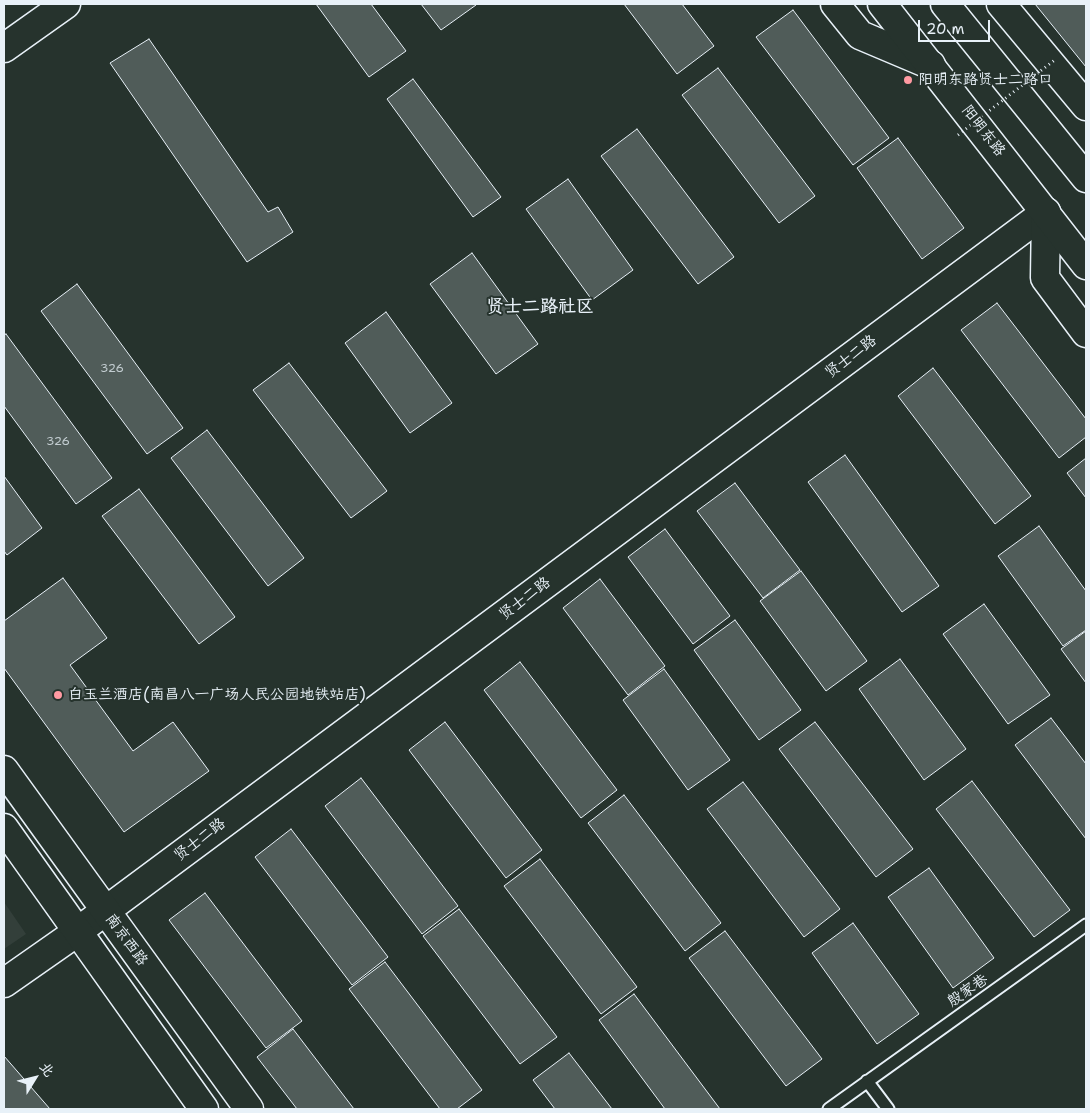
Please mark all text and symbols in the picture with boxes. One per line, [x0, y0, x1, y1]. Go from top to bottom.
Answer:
scale bar [920, 10, 992, 42]
text: 20 m [926, 19, 965, 39]
place label: 阳明东路贤士二路口 [918, 71, 1053, 89]
marker: 阳明东路贤士二路口 [902, 74, 914, 86]
street label: 阳明东路 [957, 102, 1009, 160]
district label: 贤士二路社区 [486, 296, 594, 318]
street label: 贤士二路 [822, 332, 880, 382]
house number: 326 [100, 362, 124, 376]
house number: 326 [46, 435, 70, 449]
street label: 贤士二路 [496, 574, 554, 624]
place label: 白玉兰酒店(南昌八一广场人民公园地铁站店) [68, 686, 366, 704]
marker: 白玉兰酒店(南昌八一广场人民公园地铁站店) [52, 689, 64, 701]
street label: 贤士二路 [171, 815, 229, 865]
street label: 南京西路 [101, 910, 151, 970]
street label: 殷家巷 [944, 971, 992, 1011]
north arrow [10, 1053, 60, 1103]
text: 北 [36, 1058, 59, 1080]

